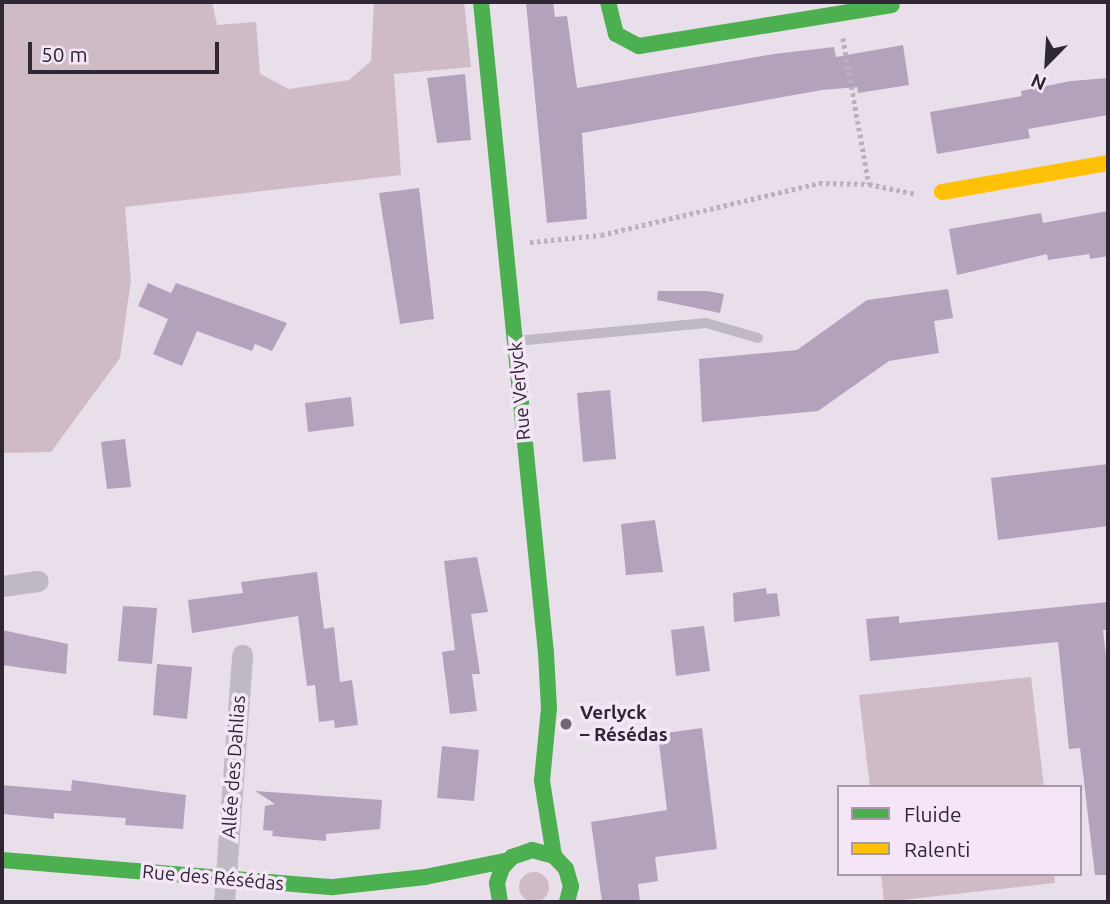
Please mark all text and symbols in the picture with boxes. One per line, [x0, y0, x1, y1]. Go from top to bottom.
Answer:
scale bar [32, 28, 222, 72]
north arrow [1012, 28, 1082, 98]
text: 50 m [41, 42, 88, 66]
text: N [1028, 69, 1049, 95]
street label: Rue Verlyck [504, 341, 536, 441]
street label: Allée des Dahlias [218, 695, 250, 839]
place label: Verlyck – Résédas [580, 702, 668, 746]
marker: Verlyck – Résédas [558, 716, 574, 732]
legend [837, 785, 1082, 876]
text: Fluide [904, 802, 962, 826]
text: Ralenti [904, 837, 970, 861]
street label: Rue des Résédas [141, 860, 285, 896]

